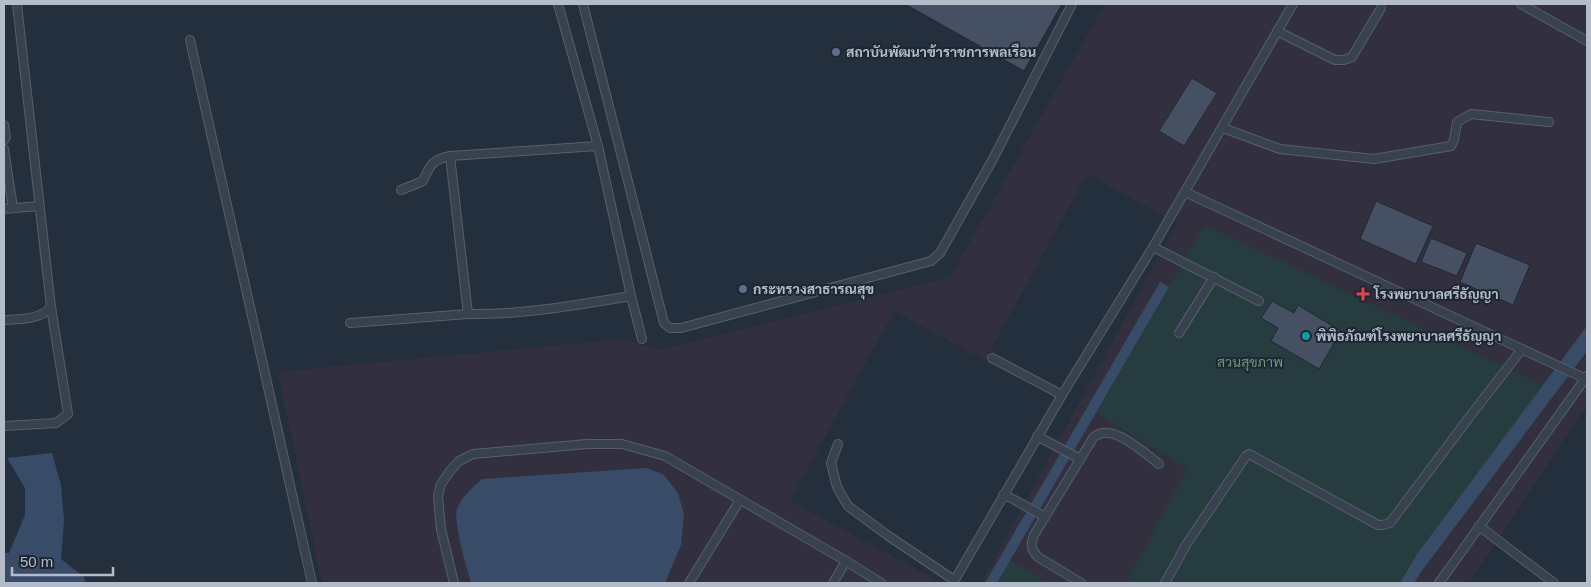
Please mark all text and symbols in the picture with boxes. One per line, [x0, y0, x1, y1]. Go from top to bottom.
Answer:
place label: สถาบันพัฒนาข้าราชการพลเรือน [846, 43, 1036, 60]
marker: สถาบันพัฒนาข้าราชการพลเรือน [830, 46, 842, 58]
place label: กระทรวงสาธารณสุข [753, 281, 874, 300]
marker: กระทรวงสาธารณสุข [737, 283, 749, 295]
place label: โรงพยาบาลศรีธัญญา [1373, 285, 1499, 303]
marker: โรงพยาบาลศรีธัญญา [1356, 287, 1370, 301]
place label: พิพิธภัณฑ์โรงพยาบาลศรีธัญญา [1316, 327, 1501, 345]
marker: พิพิธภัณฑ์โรงพยาบาลศรีธัญญา [1300, 330, 1312, 342]
park label: สวนสุขภาพ [1217, 354, 1283, 372]
scale bar [12, 544, 114, 576]
text: 50 m [20, 553, 53, 570]

